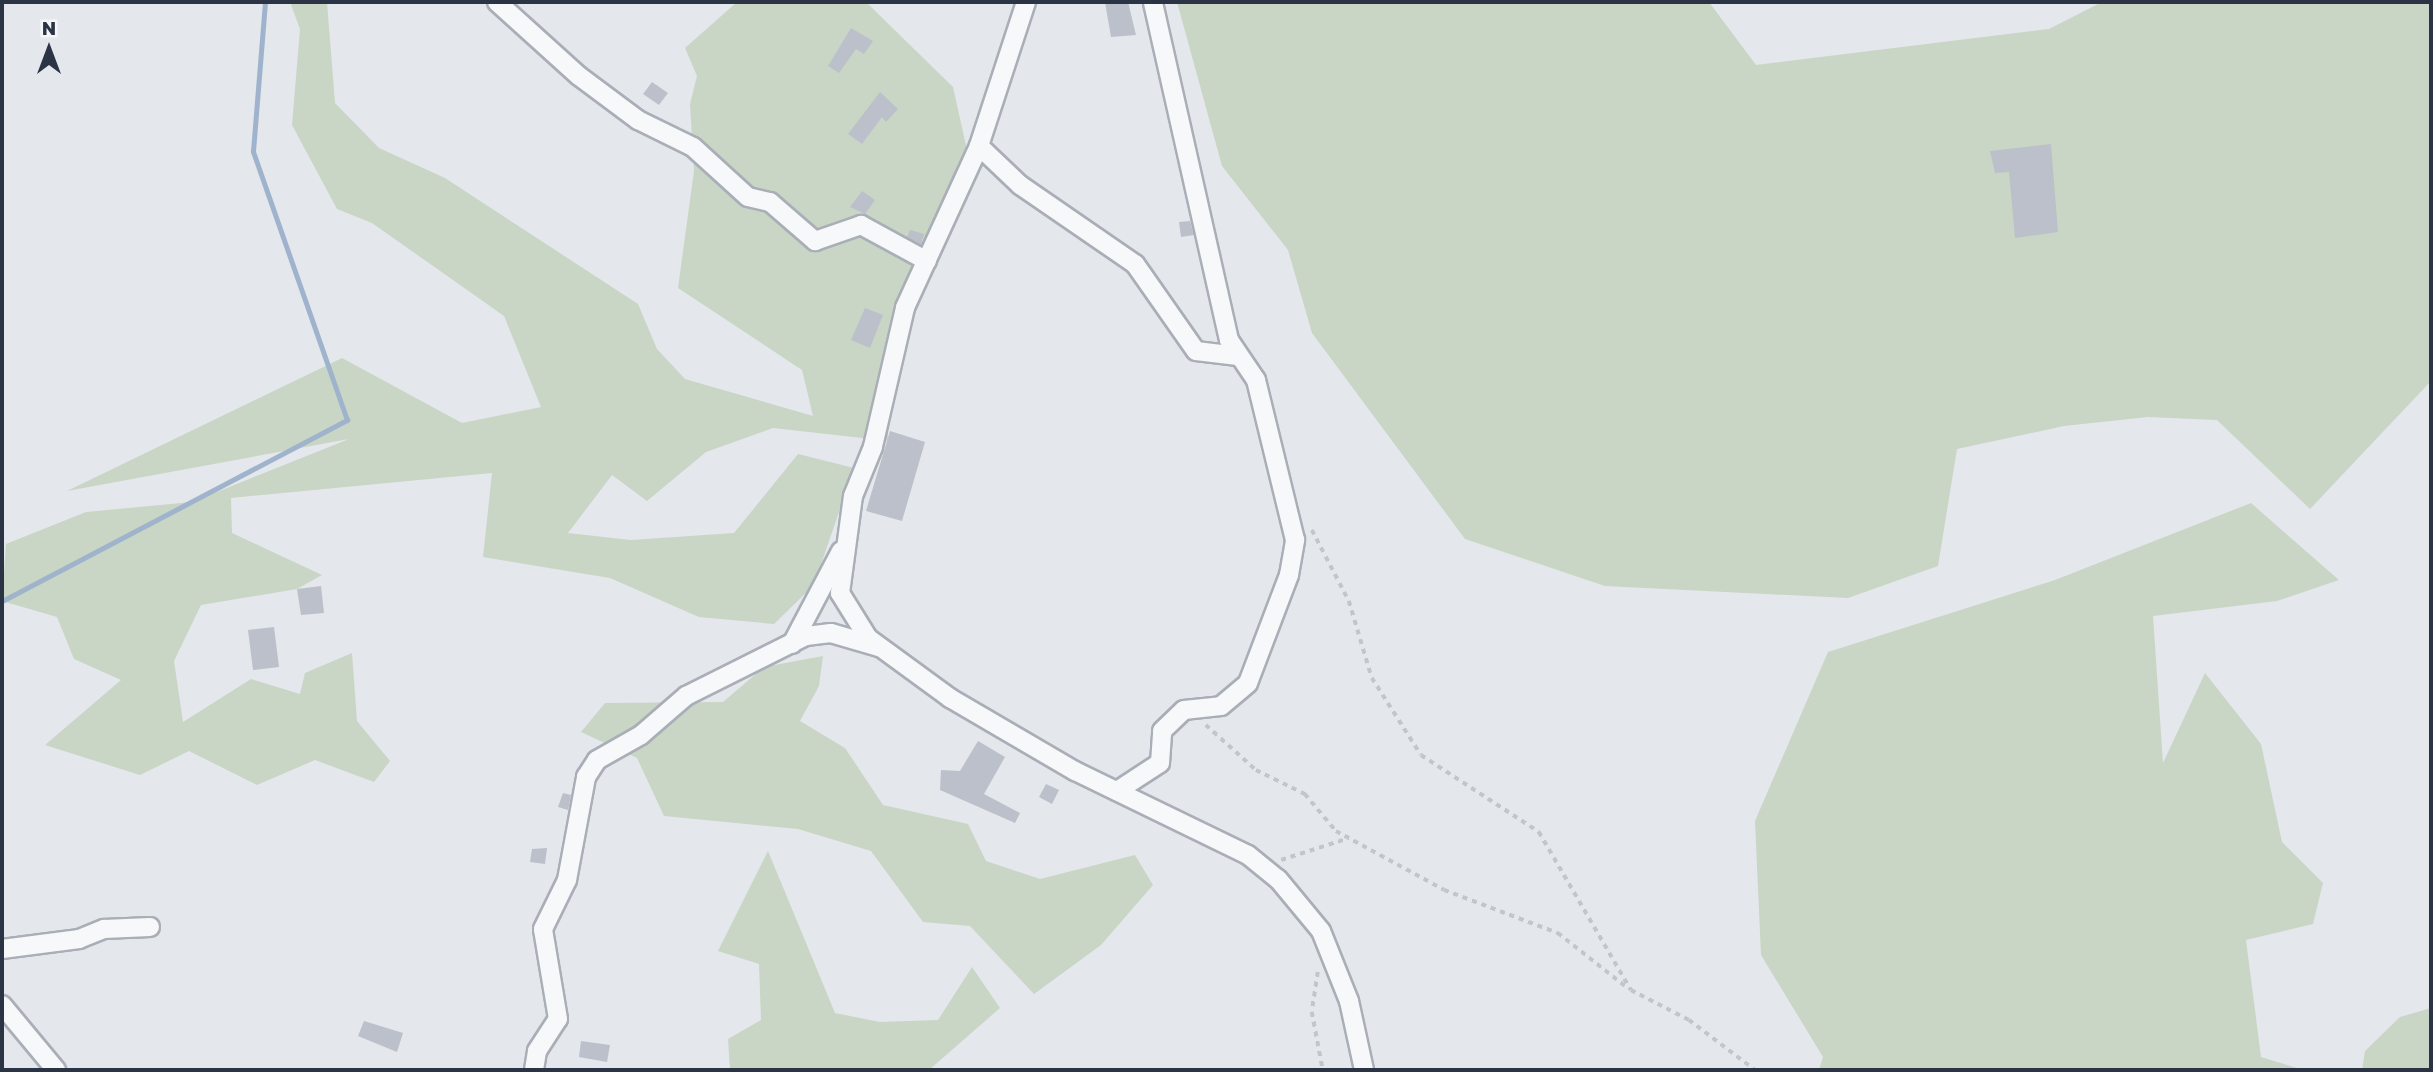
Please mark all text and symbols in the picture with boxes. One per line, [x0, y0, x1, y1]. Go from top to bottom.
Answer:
north arrow [14, 14, 84, 84]
text: N [42, 16, 56, 39]

